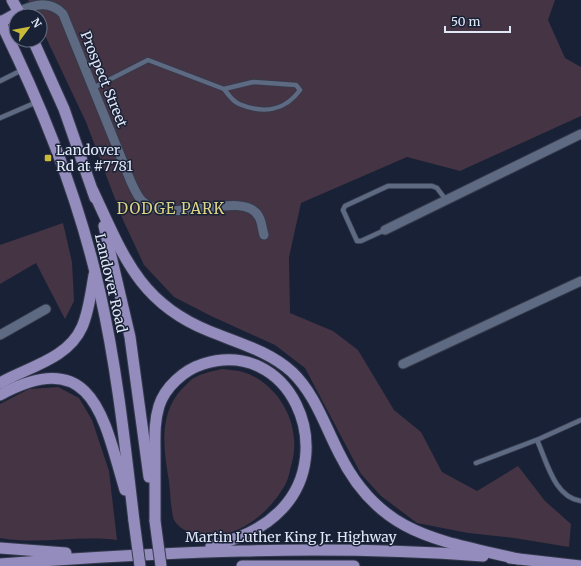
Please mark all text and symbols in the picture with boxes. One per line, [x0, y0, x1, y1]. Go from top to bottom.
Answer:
north arrow [8, 8, 48, 48]
scale bar [445, 8, 510, 34]
text: 50 m [451, 14, 480, 29]
text: N [28, 15, 45, 30]
street label: Prospect Street [77, 28, 132, 130]
place label: Landover Rd at #7781 [56, 141, 133, 175]
marker: Landover Rd at #7781 [43, 153, 53, 163]
district label: DODGE PARK [117, 199, 225, 218]
street label: Landover Road [91, 232, 131, 335]
street label: Martin Luther King Jr. Highway [185, 528, 398, 546]

